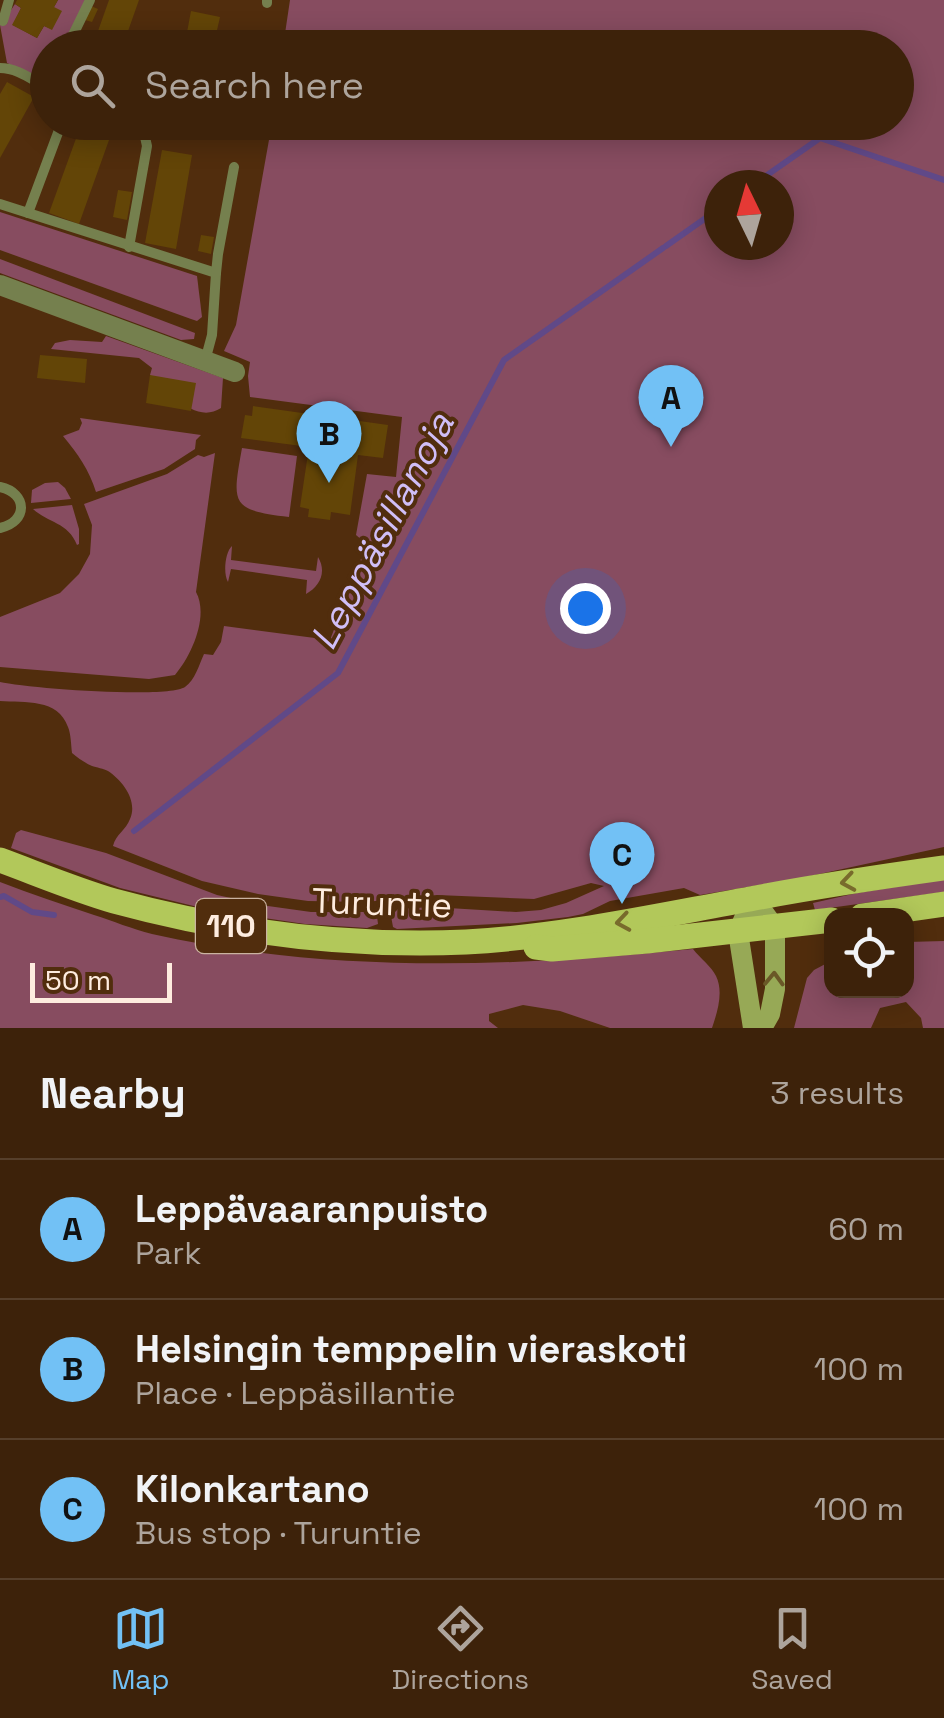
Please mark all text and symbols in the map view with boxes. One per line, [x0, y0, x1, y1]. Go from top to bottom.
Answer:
search box [30, 30, 914, 140]
icon: search [65, 58, 120, 113]
text: Search here [145, 61, 364, 109]
north arrow [704, 170, 794, 260]
pin: A [638, 364, 704, 447]
pin: B [296, 400, 362, 483]
water label: Leppäsillanoja [299, 404, 465, 658]
your location [560, 583, 611, 634]
pin: C [590, 822, 654, 904]
one-way arrow [840, 871, 857, 892]
street label: Turuntie [311, 879, 453, 927]
road number: 110 [196, 899, 266, 953]
map controls [824, 908, 914, 998]
button: locate [824, 908, 914, 998]
one-way arrow [614, 911, 631, 932]
scale bar [30, 958, 172, 1003]
text: 50 m [45, 962, 111, 998]
one-way arrow [763, 971, 784, 987]
text: Nearby [40, 1067, 186, 1120]
text: 3 results [770, 1073, 904, 1113]
text: Leppävaaranpuisto [135, 1185, 488, 1233]
text: A [62, 1209, 83, 1249]
text: 60 m [828, 1209, 904, 1249]
text: Park [135, 1233, 202, 1273]
text: Helsingin temppelin vieraskoti [135, 1325, 687, 1373]
text: B [62, 1349, 83, 1389]
text: 100 m [814, 1349, 904, 1389]
text: Place · Leppäsillantie [135, 1373, 456, 1413]
text: Kilonkartano [135, 1465, 370, 1513]
text: C [62, 1489, 83, 1529]
text: 100 m [814, 1489, 904, 1529]
text: Bus stop · Turuntie [135, 1513, 422, 1553]
tab: Map [111, 1601, 169, 1697]
tab: Directions [392, 1601, 529, 1697]
tab: Saved [751, 1601, 833, 1697]

